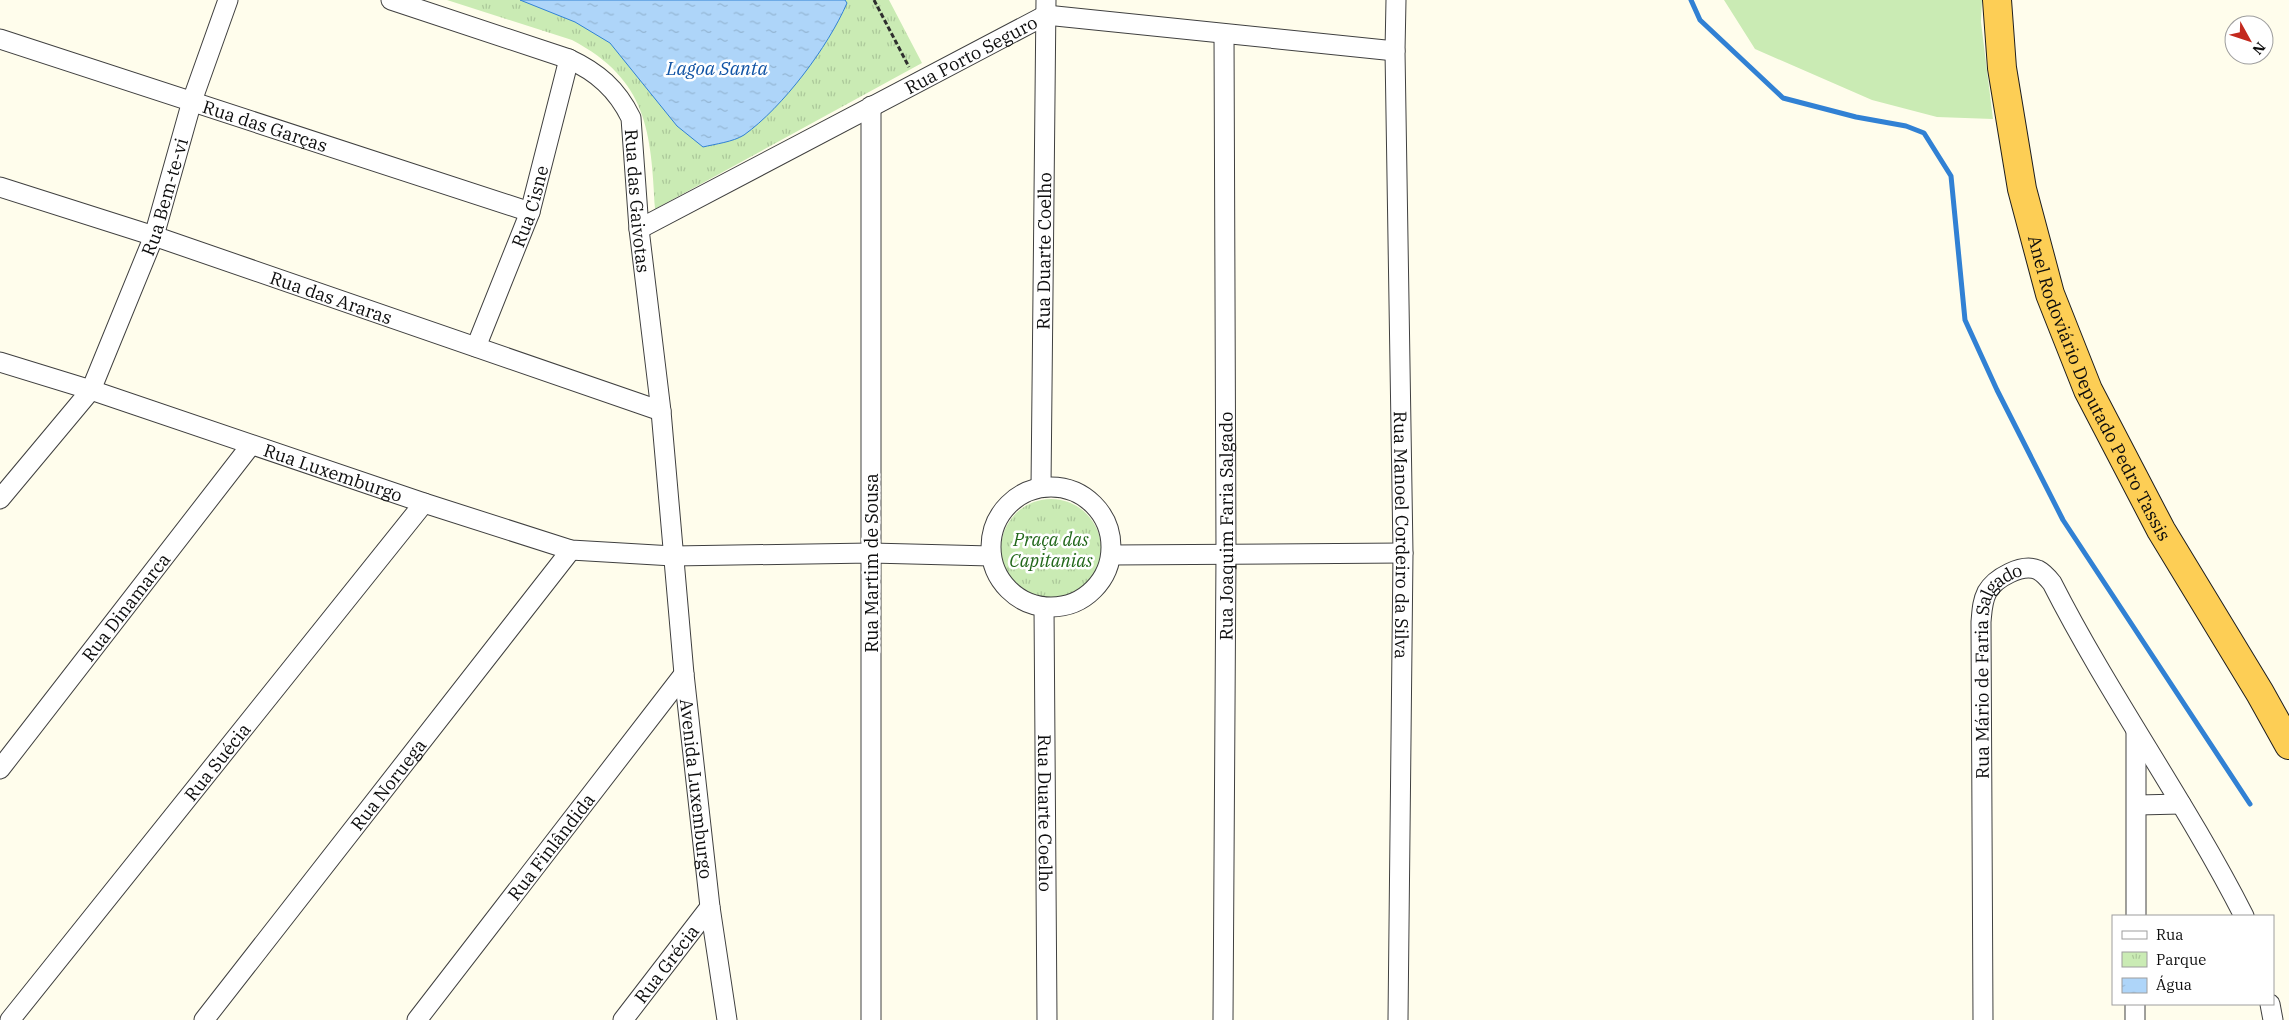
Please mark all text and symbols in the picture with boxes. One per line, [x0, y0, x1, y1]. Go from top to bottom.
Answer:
street label: Rua Porto Seguro [901, 10, 1041, 99]
north arrow [2224, 15, 2274, 65]
text: N [2249, 38, 2269, 58]
water label: Lagoa Santa [665, 56, 768, 80]
street label: Rua das Garças [200, 95, 330, 157]
street label: Rua das Gaivotas [620, 128, 656, 274]
street label: Rua Bem-te-vi [136, 135, 193, 259]
street label: Rua Cisne [506, 163, 553, 250]
street label: Rua Duarte Coelho [1031, 172, 1056, 330]
street label: Anel Rodoviário Deputado Pedro Tassis [2023, 232, 2176, 545]
street label: Rua das Araras [267, 265, 395, 329]
street label: Rua Manoel Cordeiro da Silva [1389, 411, 1415, 659]
street label: Rua Joaquim Faria Salgado [1214, 412, 1238, 641]
street label: Rua Luxemburgo [261, 438, 406, 506]
street label: Rua Martim de Sousa [860, 473, 883, 653]
park label: Praça das Capitanias [1009, 528, 1093, 572]
street label: Rua Dinamarca [76, 548, 175, 666]
street label: Rua Mário de Faria Salgado [1969, 558, 2025, 779]
street label: Avenida Luxemburgo [675, 697, 718, 880]
street label: Rua Suécia [179, 718, 255, 805]
street label: Rua Noruega [345, 734, 431, 835]
street label: Rua Duarte Coelho [1033, 734, 1058, 892]
street label: Rua Finlândida [502, 788, 600, 905]
legend [2112, 915, 2274, 1005]
street label: Rua Grécia [629, 920, 704, 1007]
text: Rua [2156, 925, 2183, 944]
text: Parque [2156, 950, 2206, 969]
text: Água [2156, 975, 2192, 994]

